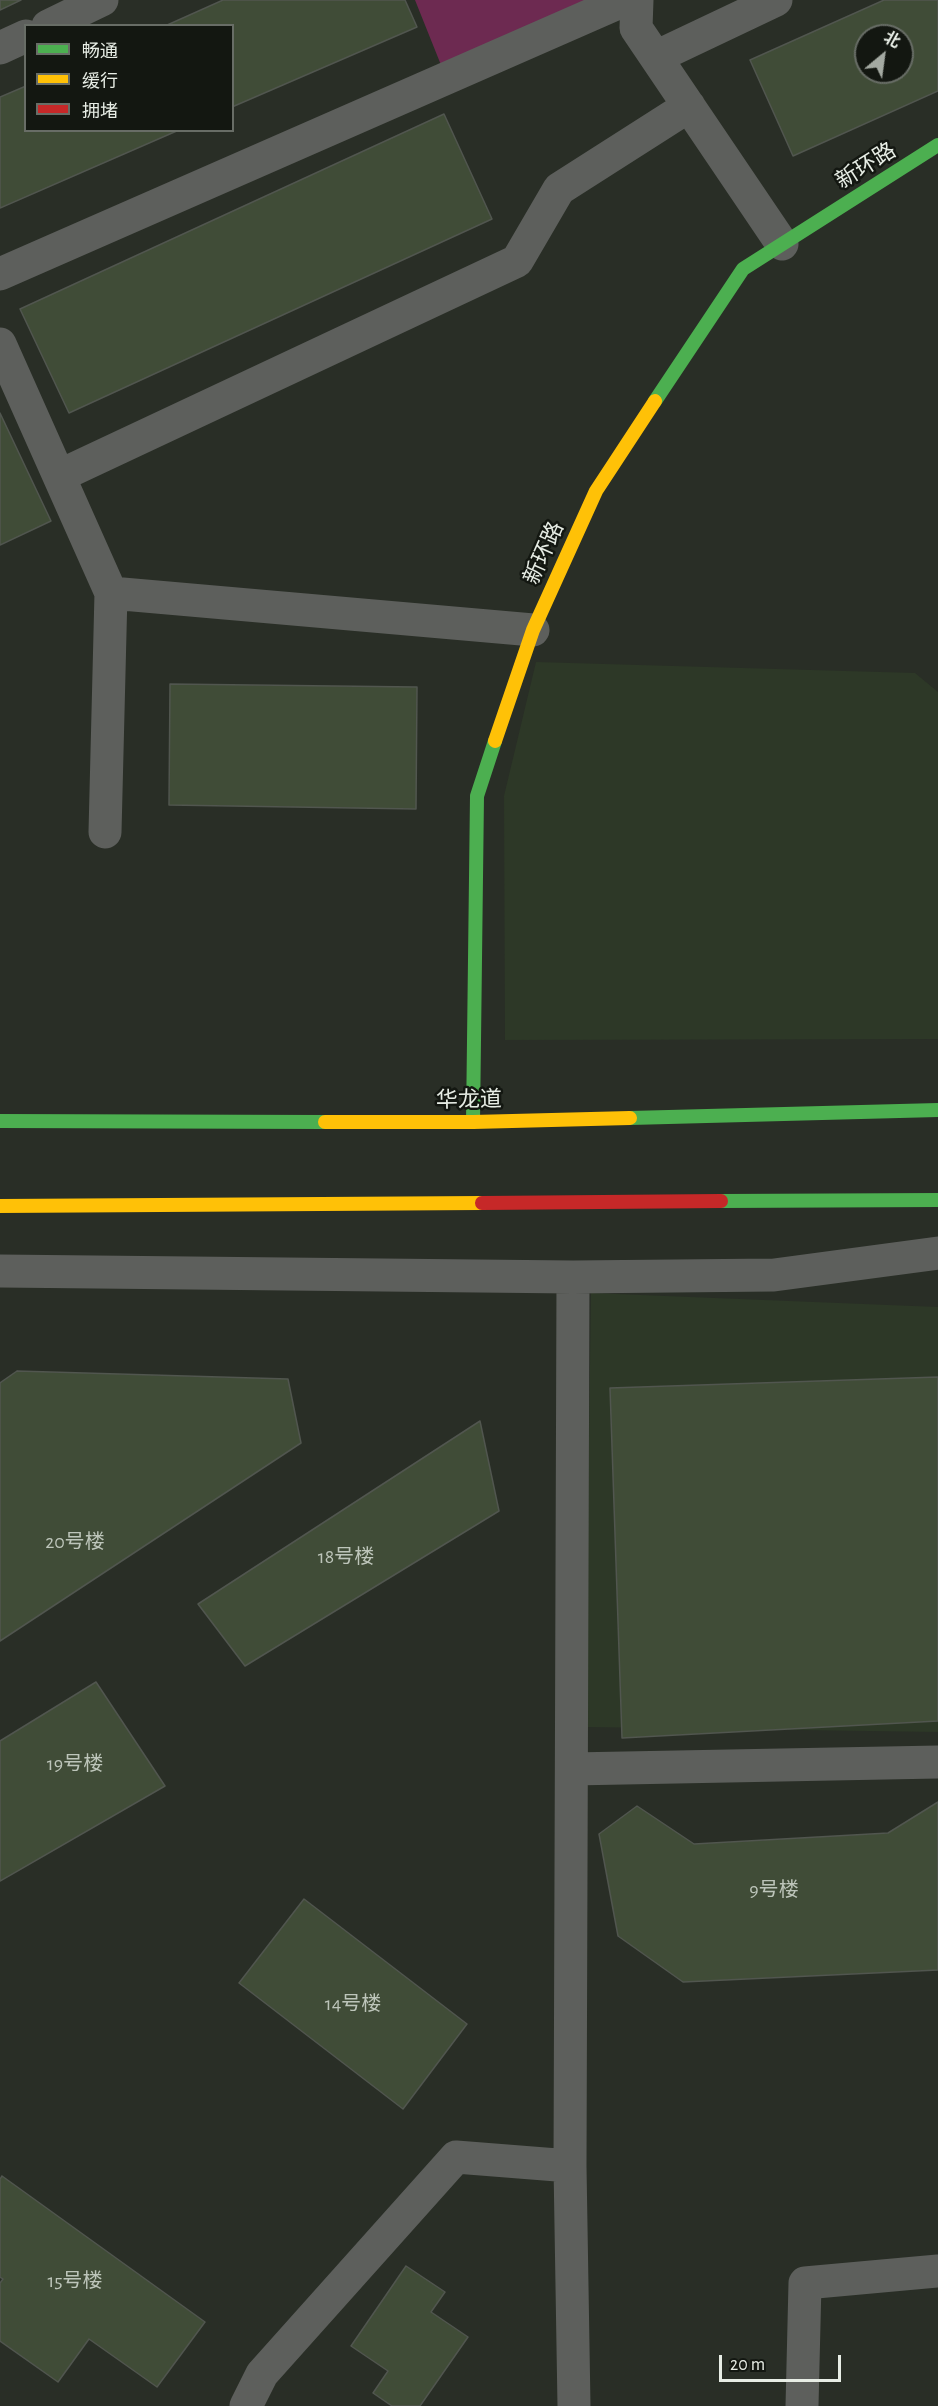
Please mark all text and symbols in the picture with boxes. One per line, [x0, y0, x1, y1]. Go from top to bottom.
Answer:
legend [24, 24, 234, 132]
north arrow [854, 24, 914, 84]
text: 北 [881, 29, 903, 51]
text: 畅通 [82, 43, 118, 61]
text: 缓行 [82, 73, 118, 91]
text: 拥堵 [82, 103, 118, 121]
street label: 新环路 [831, 137, 901, 195]
street label: 新环路 [519, 517, 569, 589]
street label: 华龙道 [436, 1086, 502, 1114]
house number: 20号楼 [45, 1530, 105, 1554]
house number: 18号楼 [318, 1545, 374, 1569]
house number: 19号楼 [47, 1752, 103, 1776]
house number: 9号楼 [749, 1878, 799, 1902]
house number: 14号楼 [325, 1992, 381, 2016]
house number: 15号楼 [47, 2269, 103, 2293]
scale bar [722, 2343, 844, 2381]
text: 20 m [730, 2356, 765, 2374]

